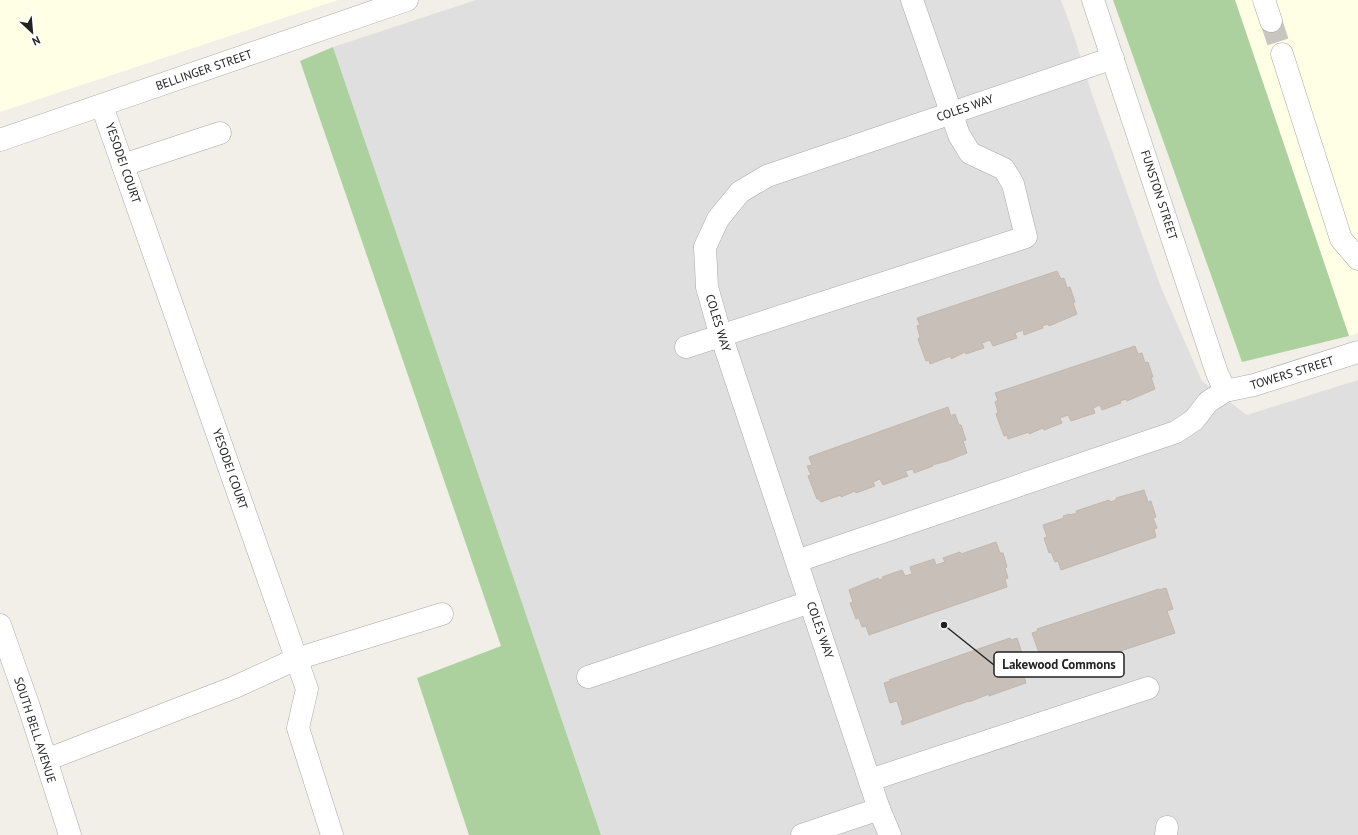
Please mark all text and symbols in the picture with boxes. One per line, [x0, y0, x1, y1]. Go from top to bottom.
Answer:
north arrow [12, 12, 52, 52]
text: N [30, 33, 43, 49]
street label: BELLINGER STREET [154, 46, 254, 93]
street label: COLES WAY [934, 91, 996, 124]
street label: YESODEI COURT [103, 121, 144, 205]
street label: FUNSTON STREET [1138, 148, 1181, 242]
street label: COLES WAY [703, 292, 734, 354]
street label: TOWERS STREET [1248, 353, 1336, 392]
street label: YESODEI COURT [210, 427, 251, 511]
street label: COLES WAY [804, 599, 837, 661]
callout: Lakewood Commons [994, 652, 1124, 677]
text: Lakewood Commons [1002, 656, 1116, 673]
street label: SOUTH BELL AVENUE [11, 675, 60, 785]

